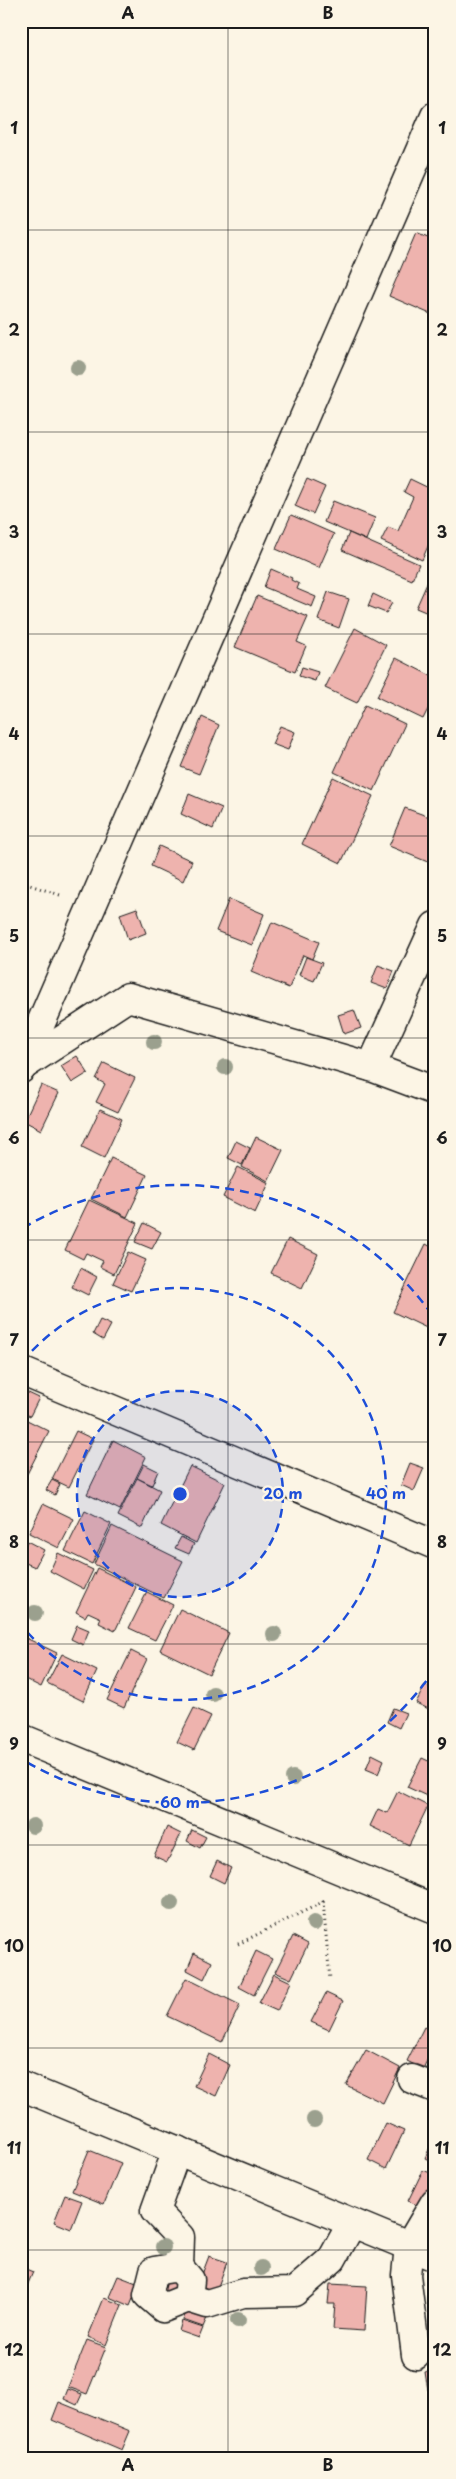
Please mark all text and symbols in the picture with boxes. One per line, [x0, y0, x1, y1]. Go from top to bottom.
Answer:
text: A [122, 0, 135, 24]
text: B [323, 0, 334, 24]
text: 1 [10, 115, 18, 139]
text: 1 [438, 115, 446, 139]
text: 2 [8, 317, 20, 341]
text: 2 [436, 317, 448, 341]
text: 3 [9, 519, 19, 543]
text: 3 [437, 519, 447, 543]
text: 4 [9, 721, 20, 745]
text: 4 [437, 721, 448, 745]
text: 5 [9, 923, 19, 947]
text: 5 [437, 923, 447, 947]
text: 6 [8, 1125, 20, 1149]
text: 6 [436, 1125, 448, 1149]
text: 7 [9, 1327, 19, 1351]
text: 7 [437, 1327, 447, 1351]
text: 20 m [264, 1481, 302, 1504]
text: 40 m [366, 1481, 406, 1504]
centre of rings [171, 1485, 189, 1503]
text: 8 [9, 1529, 19, 1553]
text: 8 [437, 1529, 447, 1553]
text: 9 [9, 1731, 19, 1755]
text: 9 [437, 1731, 447, 1755]
text: 60 m [160, 1790, 200, 1813]
text: 10 [4, 1933, 24, 1957]
text: 10 [432, 1933, 452, 1957]
text: 11 [7, 2135, 21, 2159]
text: 11 [435, 2135, 449, 2159]
text: 12 [5, 2337, 23, 2361]
text: 12 [433, 2337, 451, 2361]
text: A [122, 2452, 135, 2476]
text: B [323, 2452, 334, 2476]

